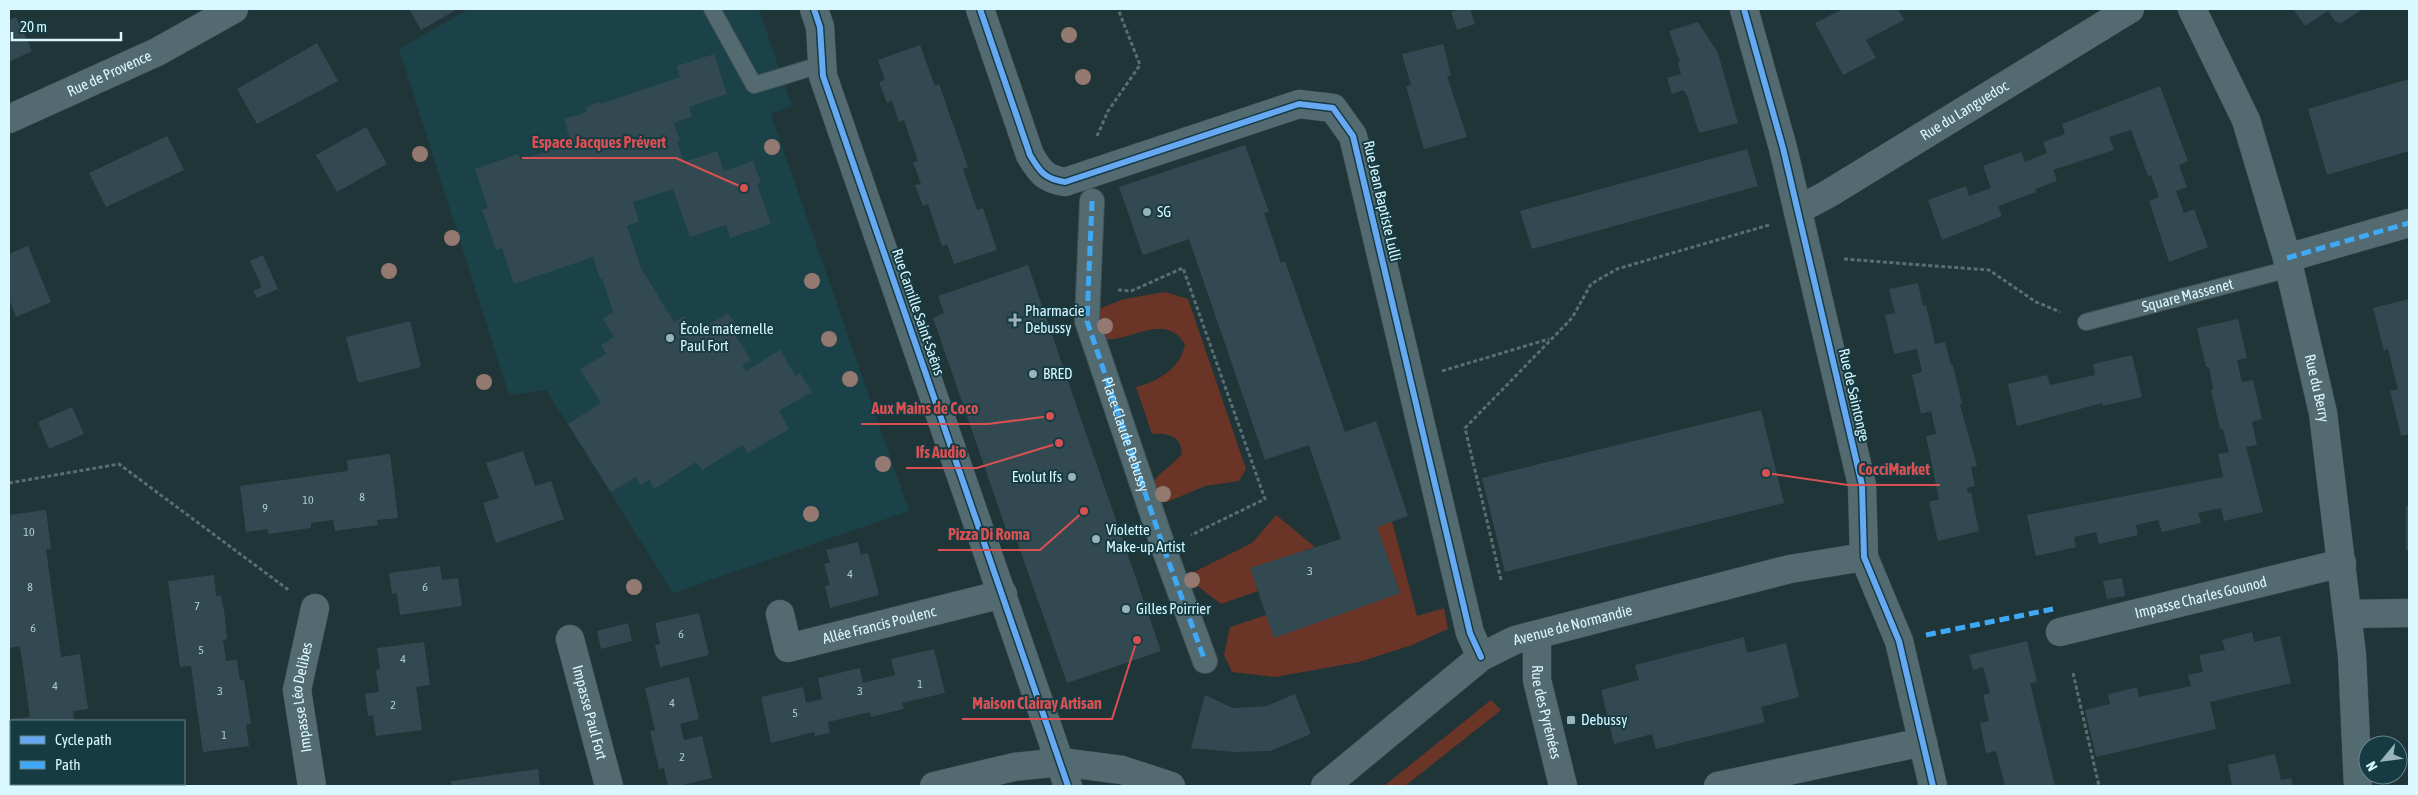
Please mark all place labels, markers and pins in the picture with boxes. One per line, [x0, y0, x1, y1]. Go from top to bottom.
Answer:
callout: Espace Jacques Prévert [522, 127, 676, 158]
place label: SG [1157, 203, 1171, 220]
marker: SG [1141, 206, 1153, 218]
place label: Pharmacie Debussy [1025, 302, 1085, 336]
marker: Pharmacie Debussy [1009, 314, 1021, 326]
place label: École maternelle Paul Fort [680, 320, 774, 354]
marker: École maternelle Paul Fort [664, 332, 676, 344]
place label: BRED [1043, 365, 1072, 382]
marker: BRED [1027, 368, 1039, 380]
callout: Aux Mains de Coco [861, 393, 988, 424]
callout: Ifs Audio [906, 437, 977, 468]
callout: CocciMarket [1848, 454, 1940, 485]
place label: Evolut Ifs [1012, 468, 1062, 485]
marker: Evolut Ifs [1066, 471, 1078, 483]
callout: Pizza Di Roma [938, 519, 1040, 550]
place label: Violette Make-up Artist [1106, 521, 1185, 555]
marker: Violette Make-up Artist [1090, 533, 1102, 545]
place label: Gilles Poirrier [1136, 600, 1211, 617]
marker: Gilles Poirrier [1120, 603, 1132, 615]
callout: Maison Clairay Artisan [962, 688, 1112, 719]
place label: Debussy [1581, 711, 1627, 728]
marker: Debussy [1565, 714, 1577, 726]

